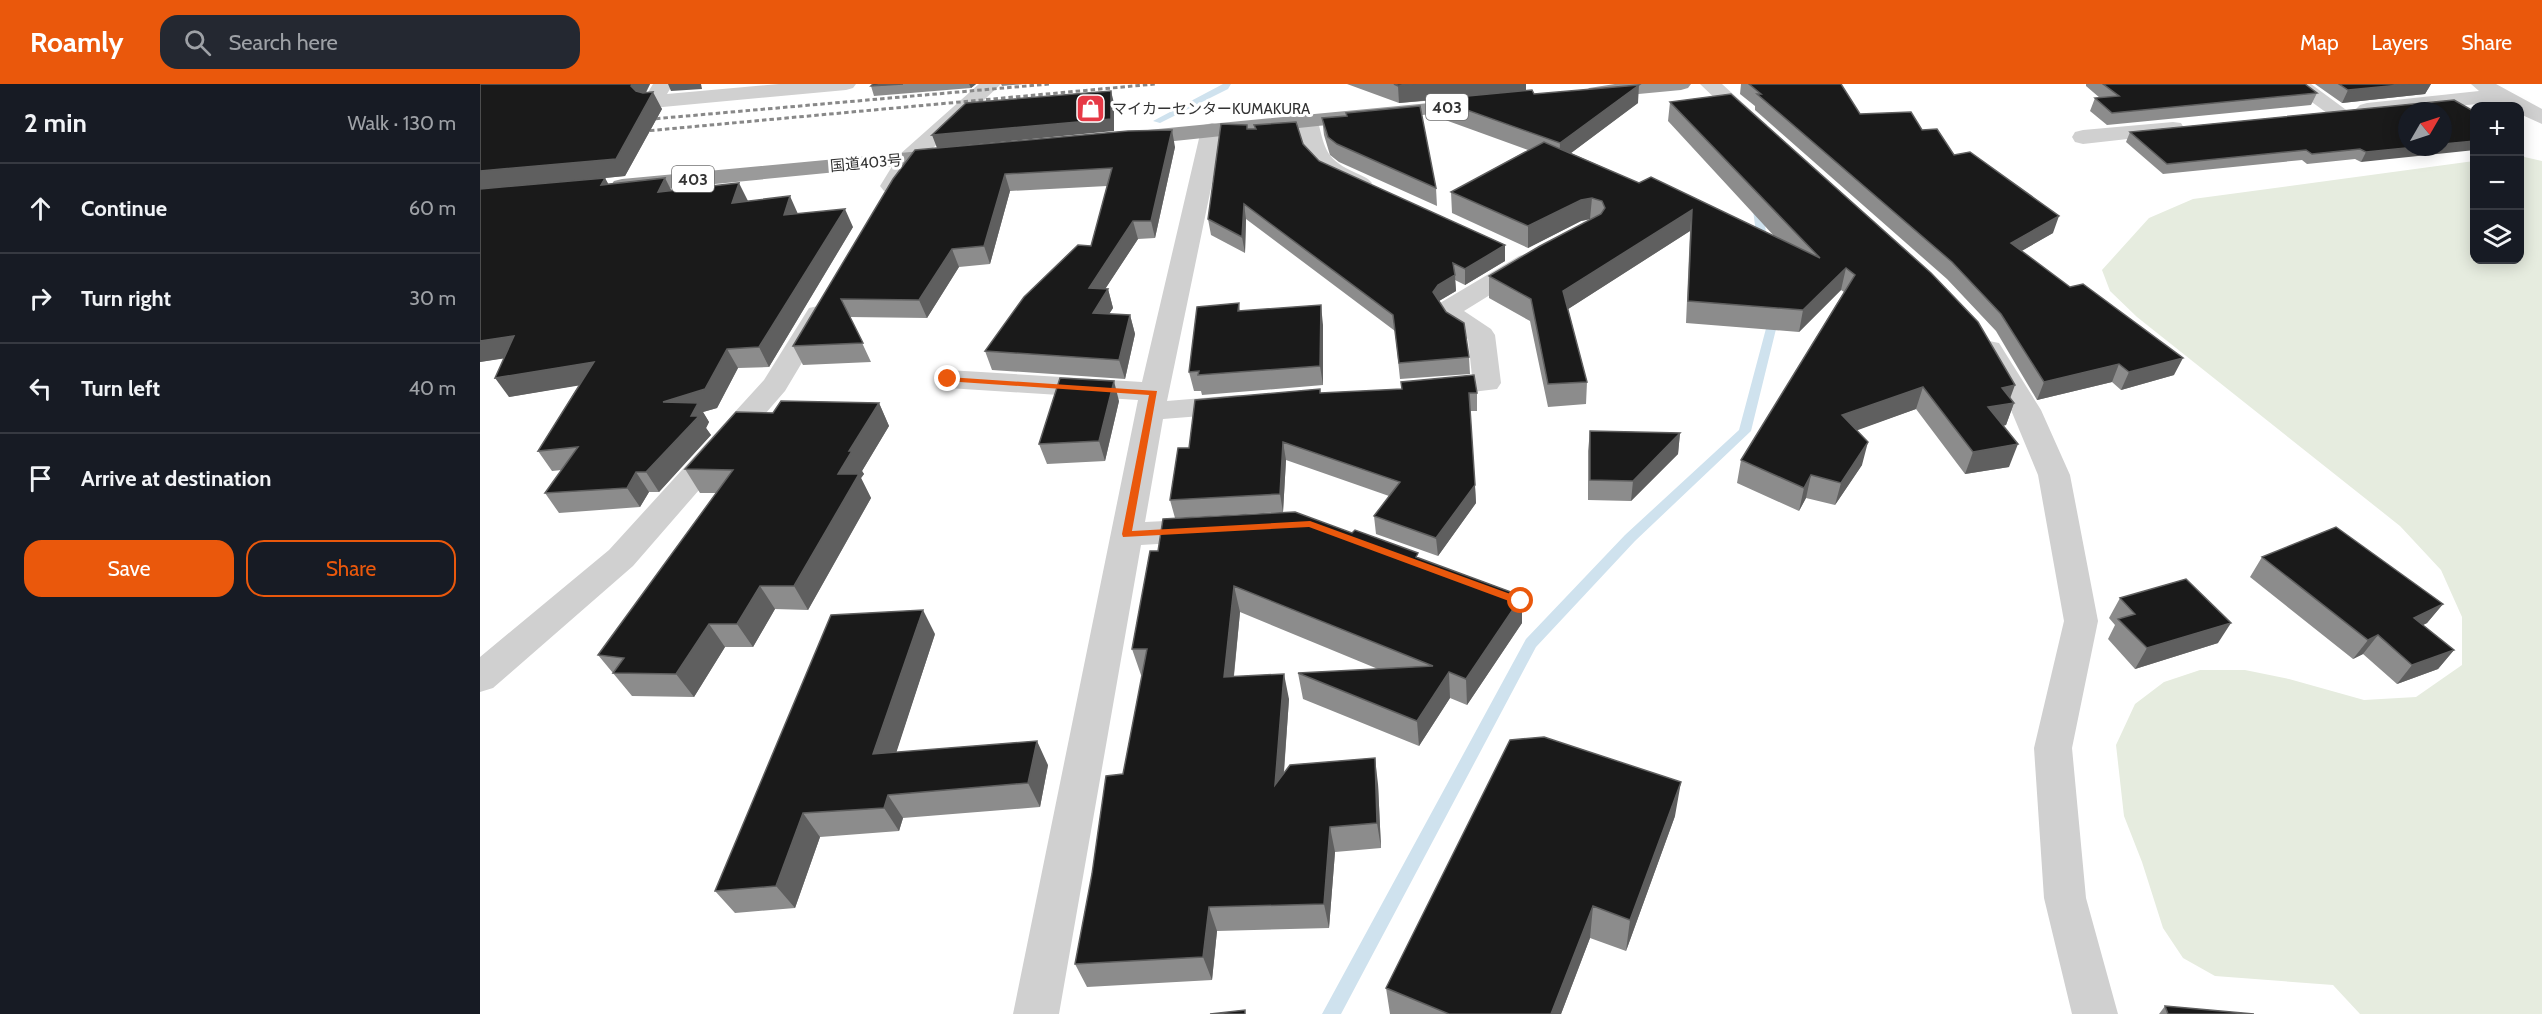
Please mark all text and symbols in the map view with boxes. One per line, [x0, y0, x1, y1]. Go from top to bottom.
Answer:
search box [160, 15, 580, 69]
text: Roamly [30, 25, 124, 59]
icon: search [181, 26, 214, 59]
text: Search here [229, 29, 338, 56]
text: Map [2300, 30, 2339, 55]
text: Layers [2372, 30, 2428, 55]
text: Share [2461, 30, 2512, 55]
shop icon: マイカーセンターKUMAKURA [1075, 93, 1107, 125]
road number: 403 [1426, 94, 1468, 120]
place label: マイカーセンターKUMAKURA [1112, 100, 1311, 118]
north arrow [2398, 102, 2452, 156]
map controls [2470, 102, 2524, 264]
button: + [2470, 102, 2524, 156]
text: 2 min [24, 107, 87, 139]
text: Walk · 130 m [348, 111, 456, 135]
street label: 国道403号 [829, 151, 903, 175]
button: − [2470, 156, 2524, 210]
road number: 403 [672, 166, 714, 192]
icon: ahead [24, 192, 57, 225]
text: Continue [81, 195, 167, 222]
text: 60 m [409, 196, 456, 220]
button: layers [2470, 210, 2524, 264]
icon: right [24, 282, 57, 315]
text: Turn right [81, 285, 171, 312]
text: 30 m [409, 286, 456, 310]
route end [934, 365, 960, 391]
icon: left [24, 372, 57, 405]
text: Turn left [81, 375, 160, 402]
text: 40 m [408, 376, 456, 400]
icon: arrive [24, 462, 57, 495]
text: Arrive at destination [81, 465, 271, 492]
button: Save [24, 540, 234, 597]
button: Share [246, 540, 456, 597]
route start [1507, 587, 1533, 613]

